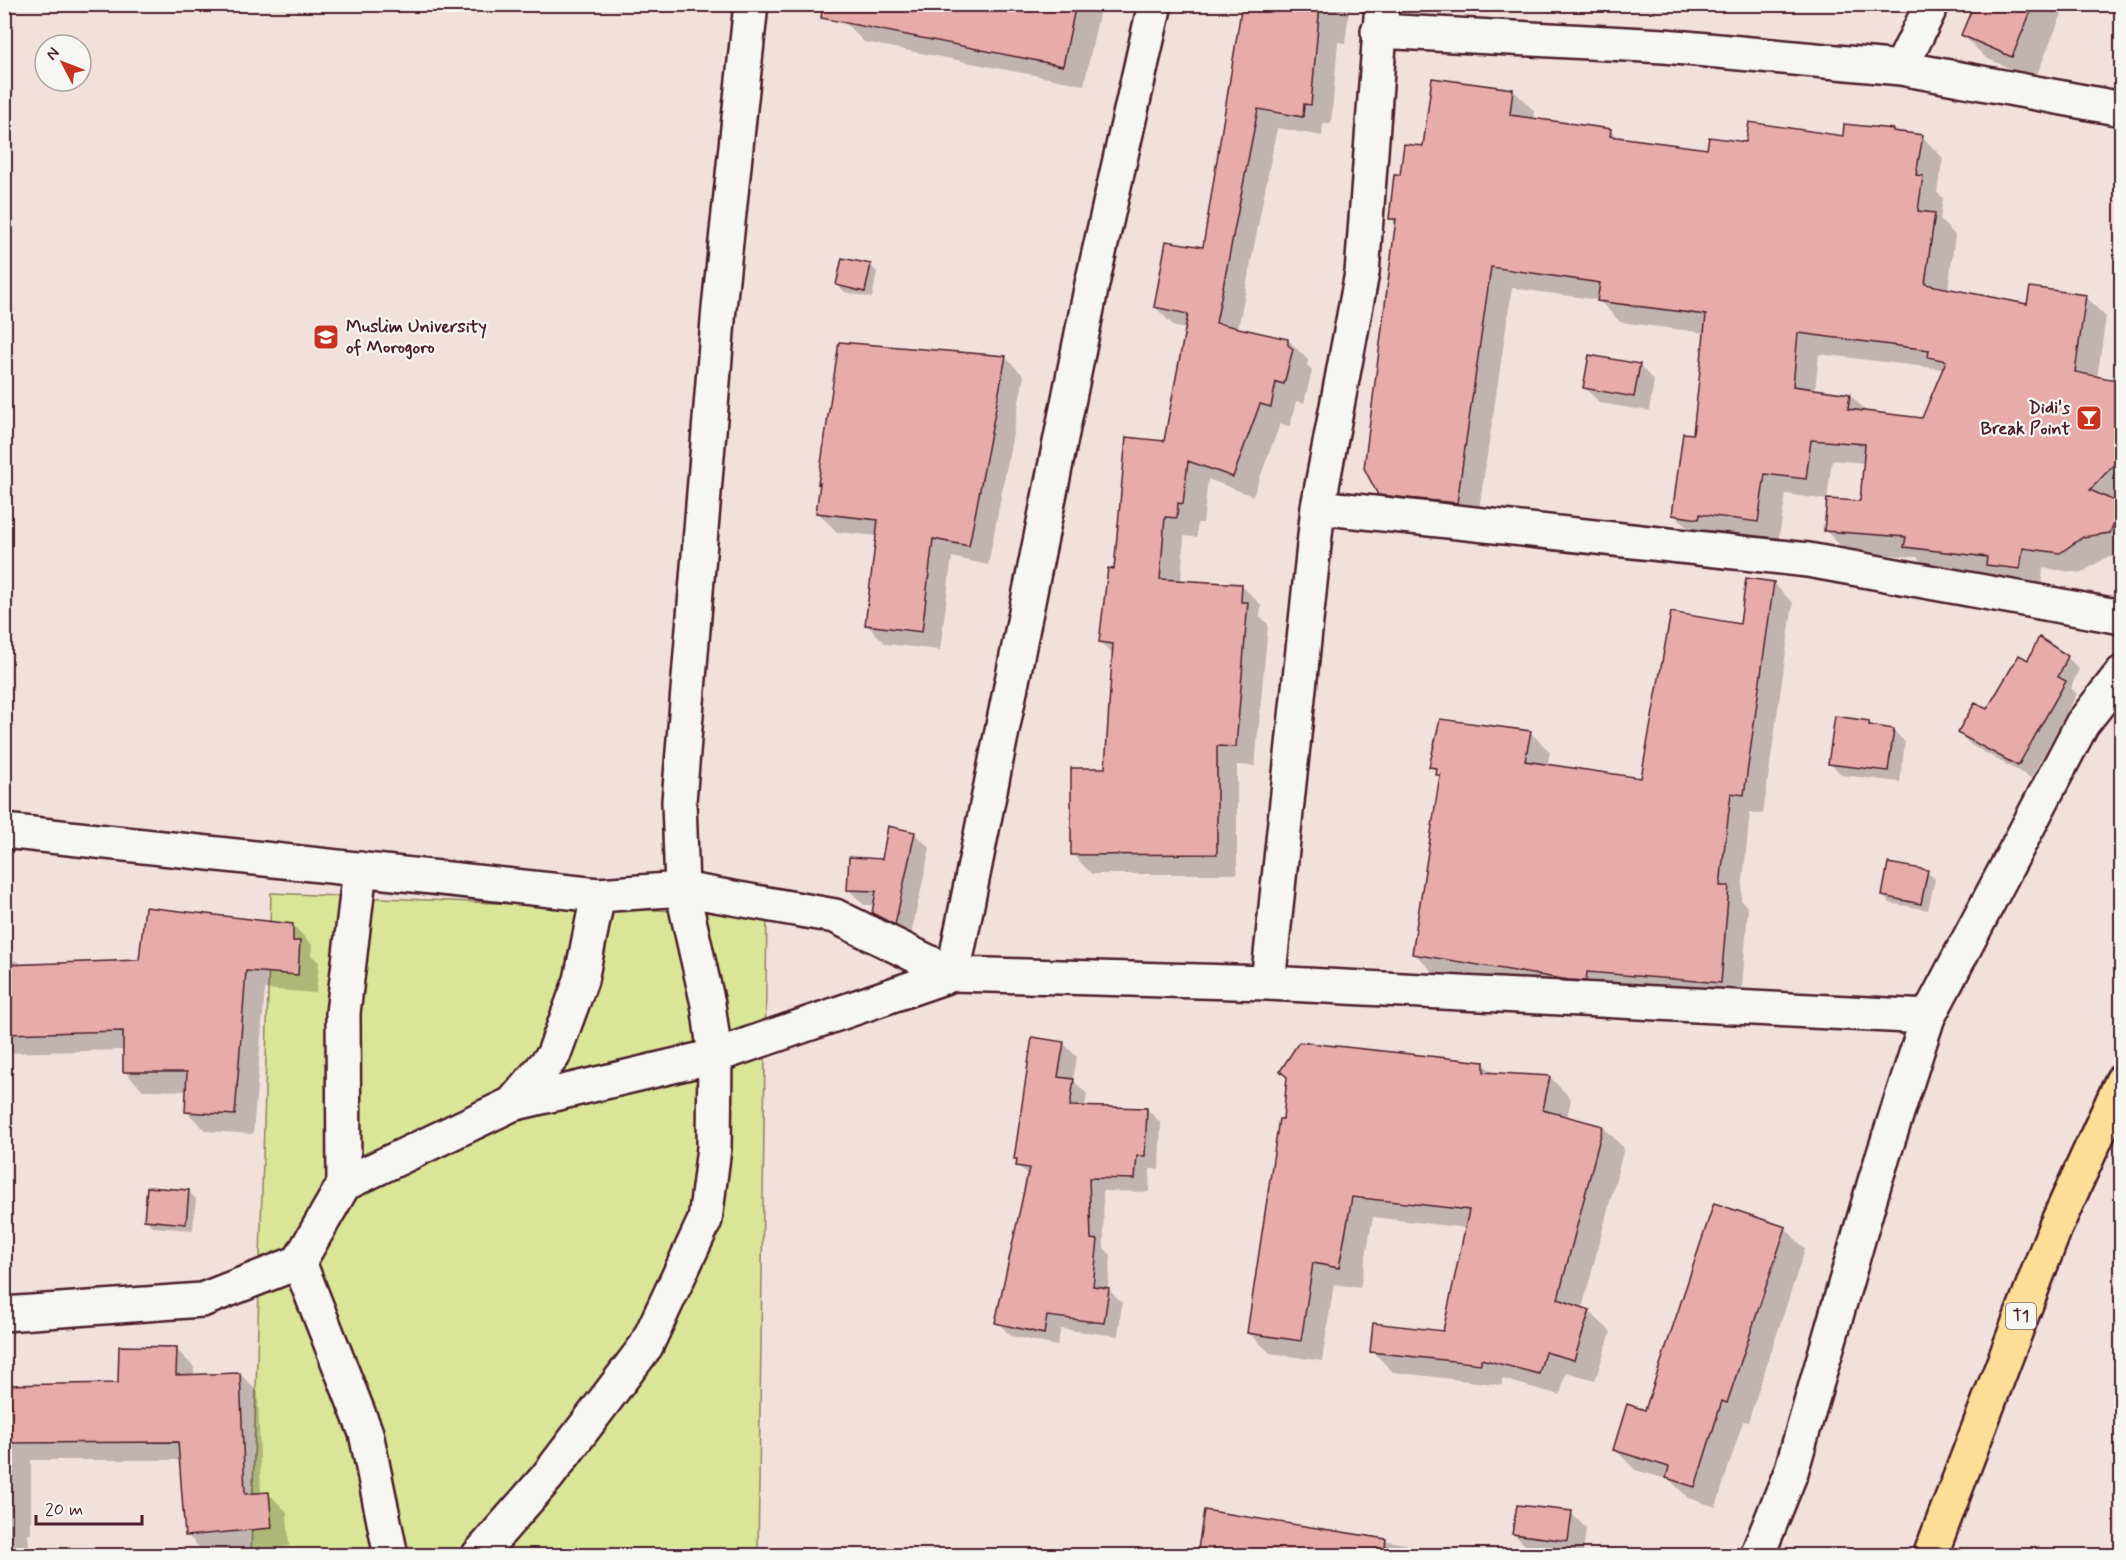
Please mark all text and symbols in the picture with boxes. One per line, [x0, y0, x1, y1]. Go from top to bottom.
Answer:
north arrow [33, 33, 93, 93]
text: N [42, 43, 64, 65]
place label: Muslim University of Morogoro [346, 315, 487, 360]
school or university icon: Muslim University of Morogoro [311, 322, 341, 352]
place label: Didi's Break Point [1981, 396, 2071, 441]
bar icon: Didi's Break Point [2074, 403, 2104, 433]
road number: T1 [2006, 1303, 2036, 1329]
scale bar [36, 1488, 142, 1526]
text: 20 m [45, 1498, 83, 1522]

